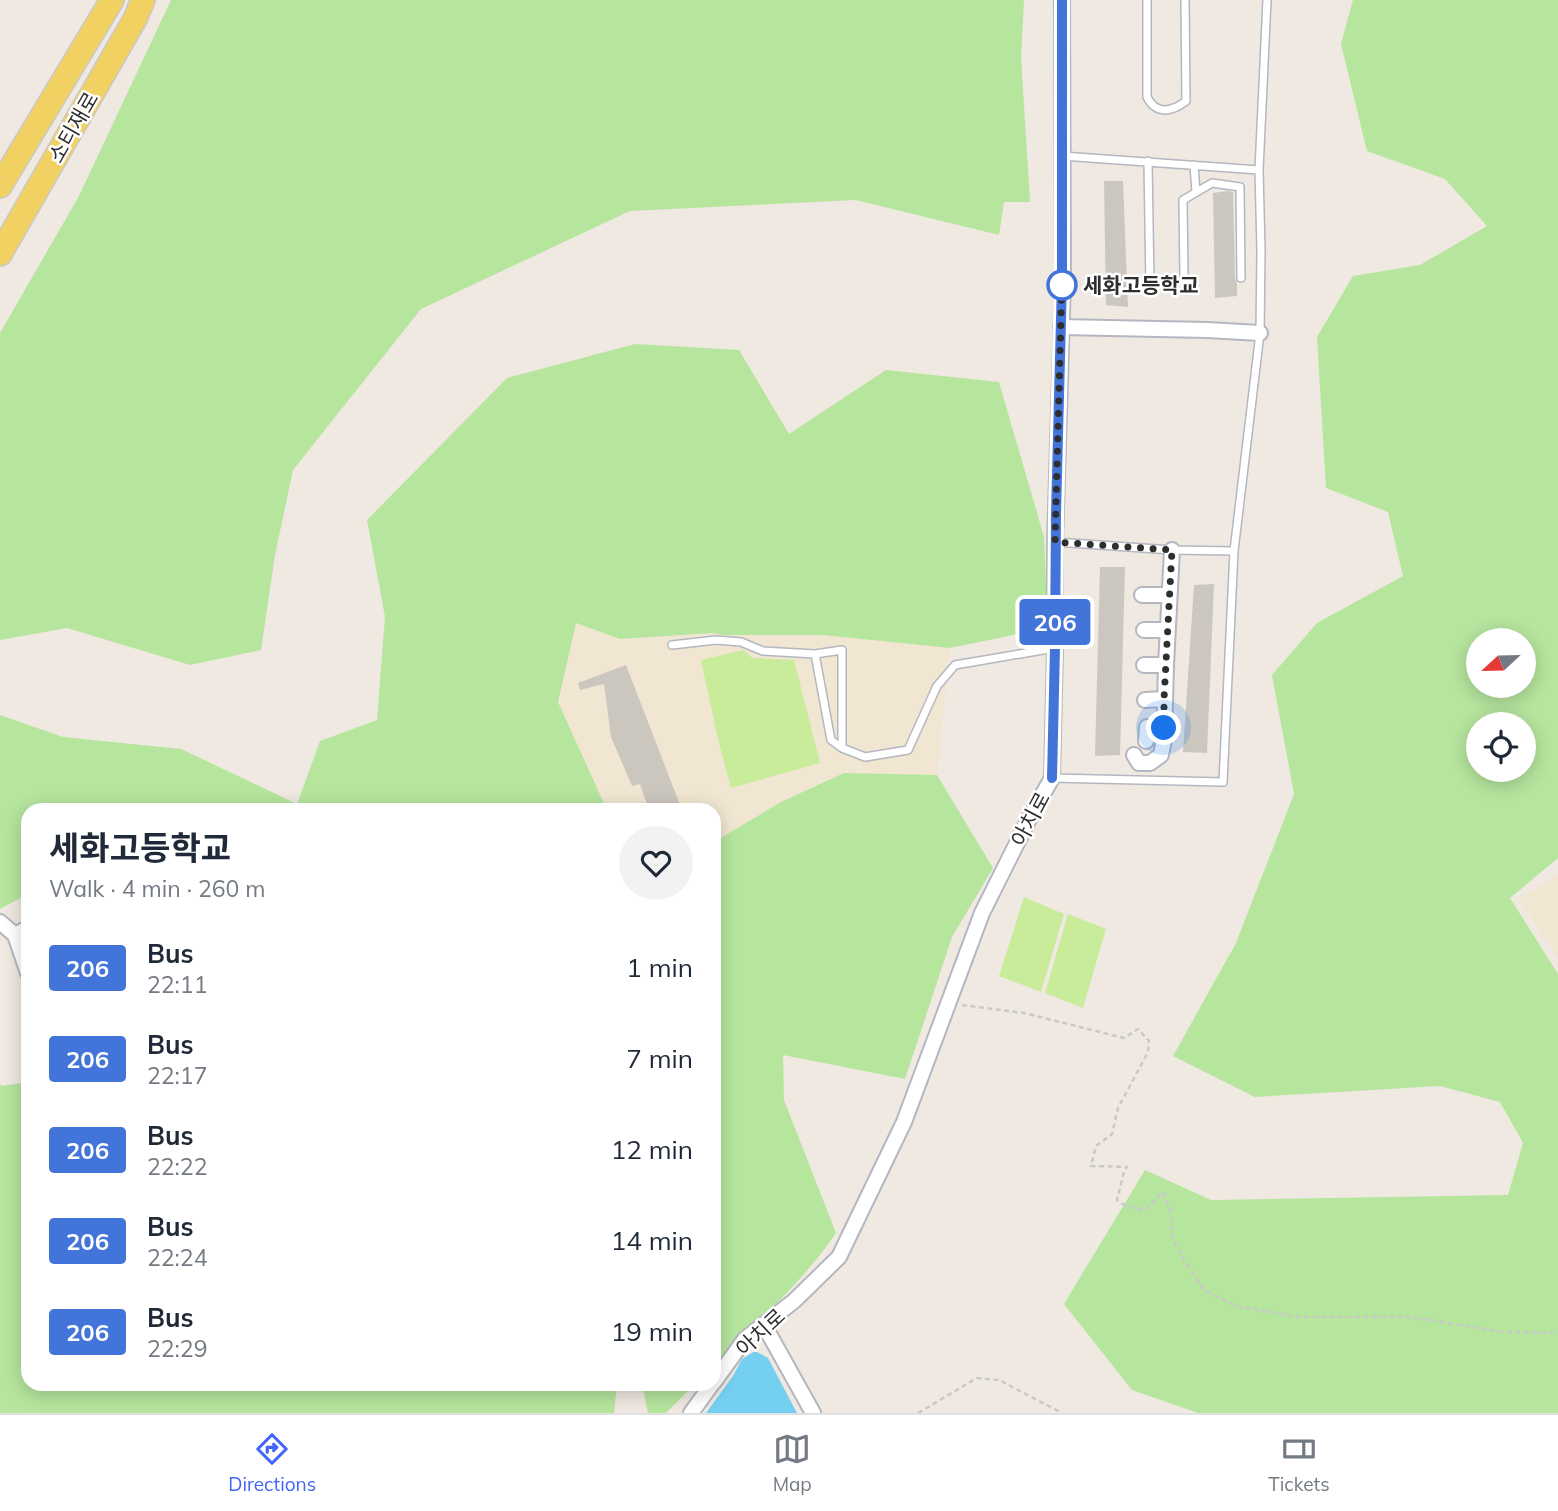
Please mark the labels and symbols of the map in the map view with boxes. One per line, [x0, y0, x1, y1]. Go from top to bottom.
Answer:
street label: 소티재로 [42, 87, 104, 167]
marker: 세화고등학교 [1047, 270, 1077, 300]
place label: 세화고등학교 [1083, 272, 1199, 298]
line badge: 206 [1015, 599, 1095, 645]
north arrow [1466, 628, 1536, 698]
your location [1146, 710, 1181, 745]
street label: 아치로 [1005, 787, 1055, 851]
street label: 아치로 [730, 1303, 790, 1361]

